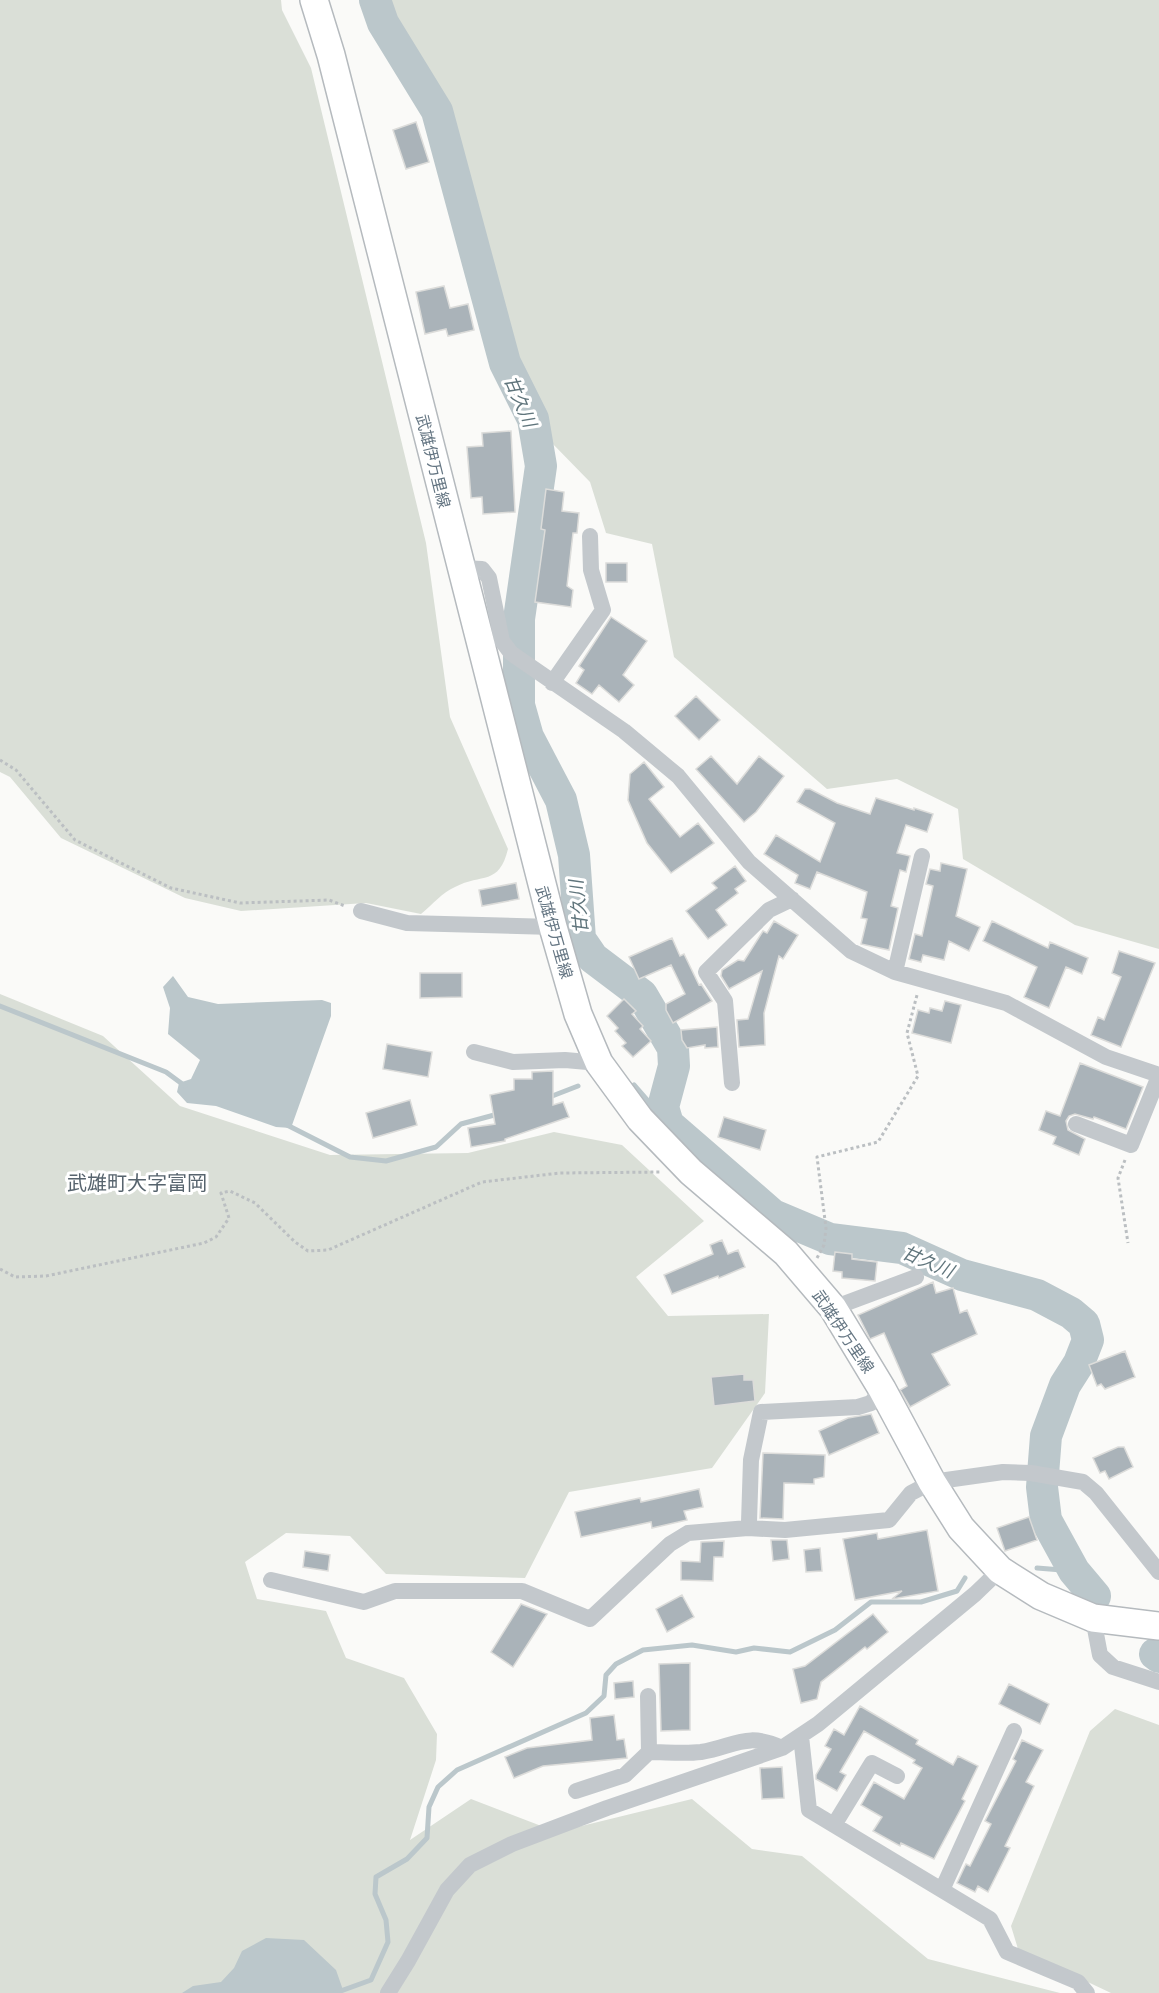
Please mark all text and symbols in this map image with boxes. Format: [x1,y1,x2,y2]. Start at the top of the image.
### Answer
water label: 甘久川 [500,372,542,432]
street label: 武雄伊万里線 [413,412,455,510]
water label: 甘久川 [564,877,592,935]
street label: 武雄伊万里線 [533,883,577,981]
district label: 武雄町大字富岡 [67,1170,207,1194]
water label: 甘久川 [899,1240,959,1282]
street label: 武雄伊万里線 [809,1286,879,1376]

